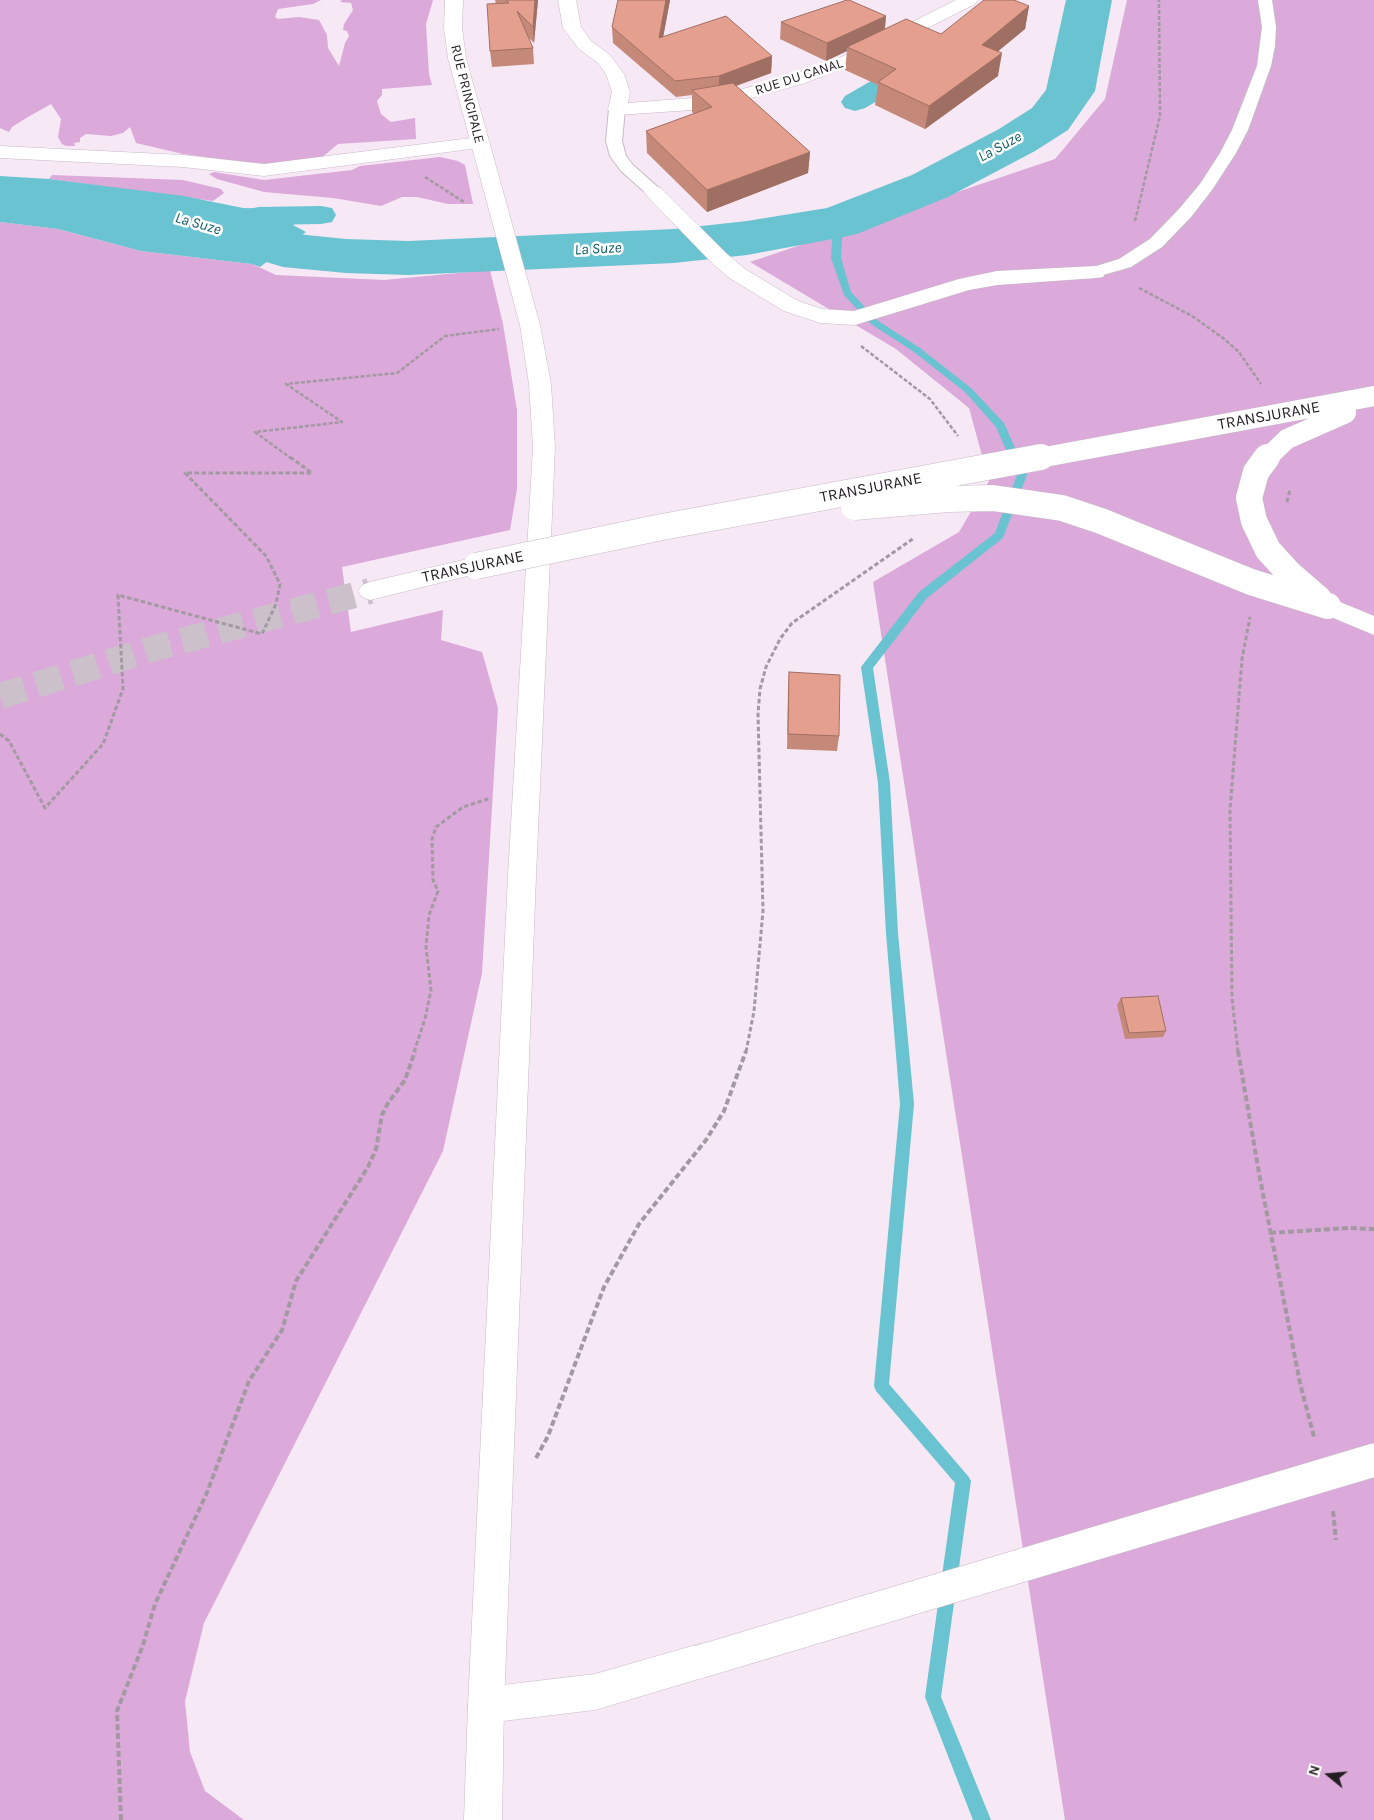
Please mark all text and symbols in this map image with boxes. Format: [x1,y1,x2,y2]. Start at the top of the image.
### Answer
street label: RUE PRINCIPALE [447,43,487,145]
street label: RUE DU CANAL [753,55,845,99]
water label: La Suze [975,128,1025,166]
water label: La Suze [173,209,223,239]
water label: La Suze [574,239,622,259]
street label: TRANSJURANE [1216,398,1322,434]
street label: TRANSJURANE [818,469,924,507]
street label: TRANSJURANE [420,547,526,587]
north arrow [1304,1750,1354,1800]
text: N [1305,1763,1324,1778]

